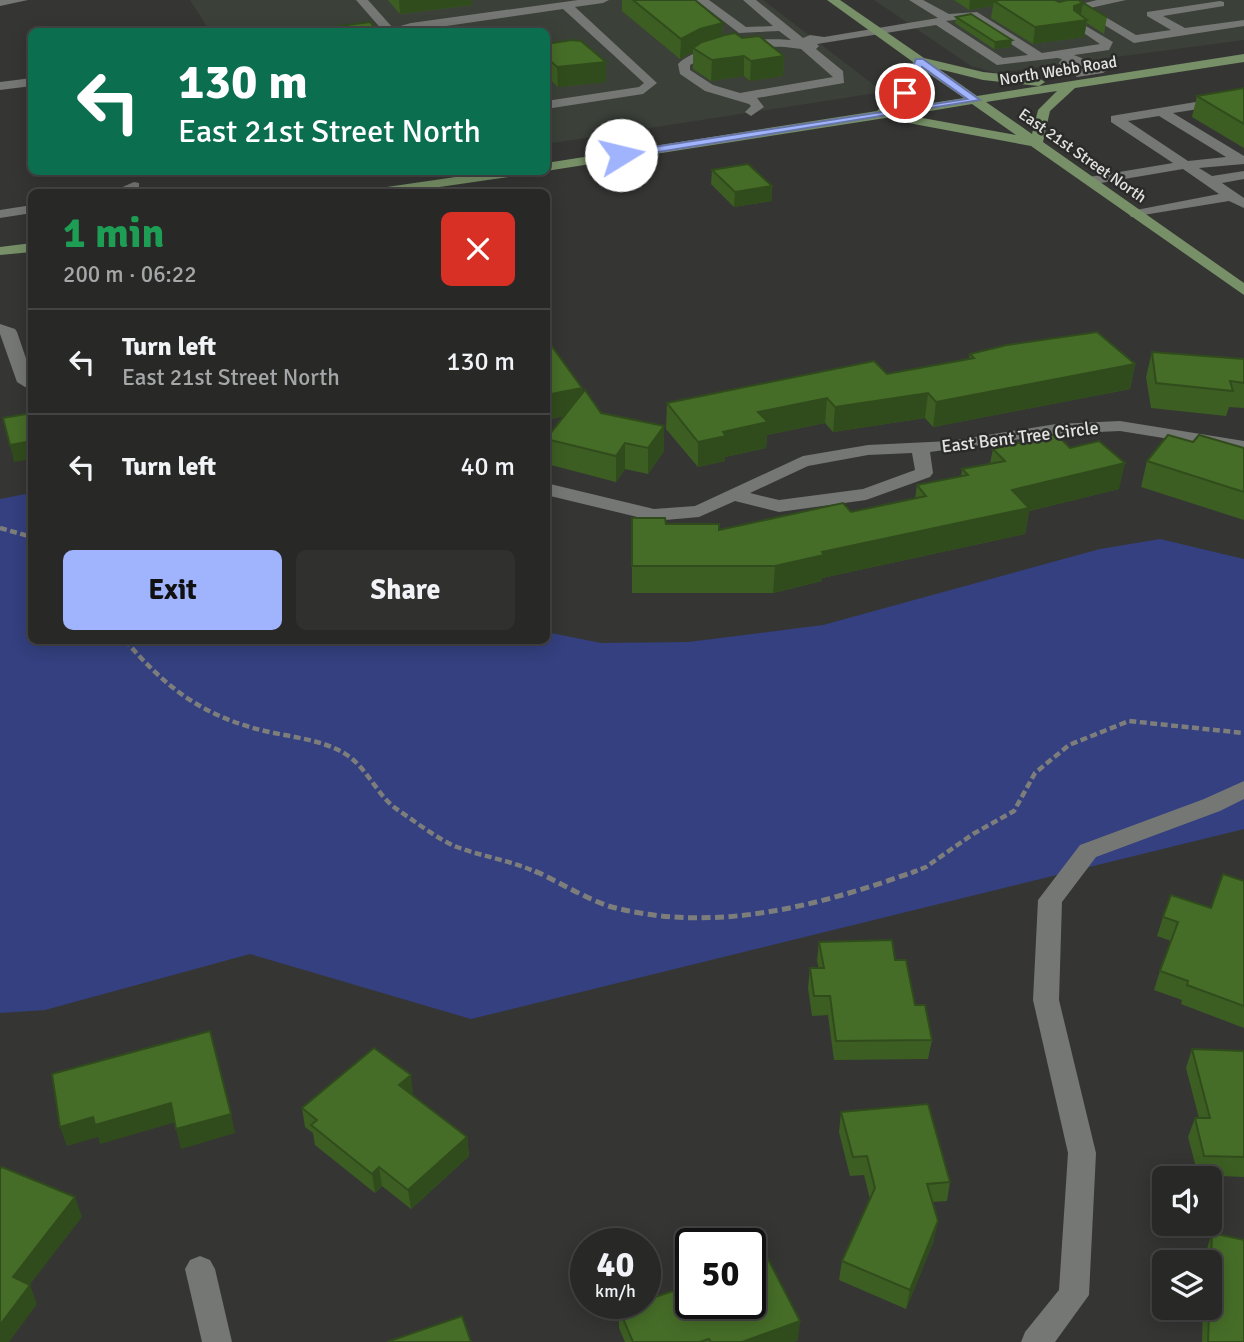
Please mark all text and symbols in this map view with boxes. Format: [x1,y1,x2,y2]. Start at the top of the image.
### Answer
text: 130 m [178,52,308,112]
street label: North Webb Road [998,52,1118,90]
icon: left [63,56,154,147]
pin [875,63,935,123]
icon: arrive [886,74,924,112]
street label: East 21st Street North [1015,104,1150,207]
text: East 21st Street North [178,112,481,151]
position arrow [584,118,658,192]
text: 1 min [63,208,164,259]
button: close [441,212,515,286]
text: 200 m · 06:22 [63,260,197,289]
text: Turn left [122,331,216,363]
icon: left [63,343,101,381]
text: 130 m [446,346,515,378]
text: East 21st Street North [122,363,340,392]
street label: East Bent Tree Circle [940,416,1100,458]
icon: left [63,448,101,486]
text: Turn left [122,451,216,483]
text: 40 m [460,451,515,483]
button: Exit [63,550,282,630]
button: Share [296,550,515,630]
map controls [1152,1166,1222,1320]
button: sound [1152,1166,1222,1236]
speed limit sign: 50 [675,1228,766,1319]
text: 40 [597,1243,634,1286]
button: layers [1152,1250,1222,1320]
text: km/h [595,1280,636,1302]

